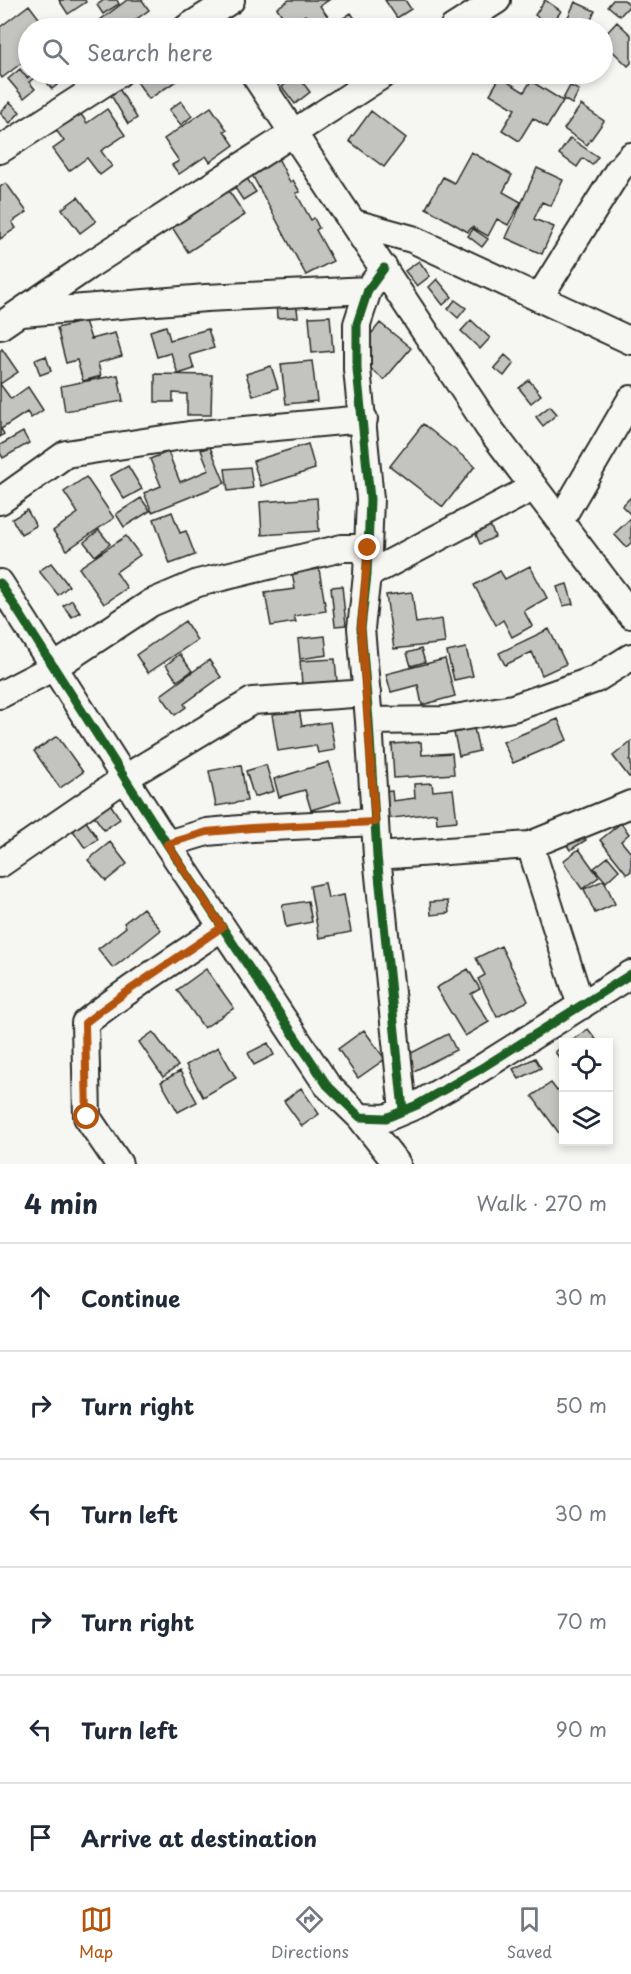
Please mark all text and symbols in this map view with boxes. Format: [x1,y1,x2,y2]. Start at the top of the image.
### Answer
search box [18,18,613,84]
icon: search [39,35,72,68]
text: Search here [87,35,213,68]
route end [354,534,380,560]
map controls [559,1038,613,1146]
button: locate [559,1038,613,1092]
button: layers [559,1092,613,1146]
route start [73,1103,99,1129]
text: 4 min [24,1184,98,1223]
text: Walk · 270 m [476,1188,607,1218]
icon: ahead [24,1281,57,1314]
text: Continue [81,1281,180,1314]
text: 30 m [554,1282,607,1312]
icon: right [24,1389,57,1422]
text: Turn right [81,1389,194,1422]
text: 50 m [555,1390,607,1420]
icon: left [24,1497,57,1530]
text: Turn left [81,1497,178,1530]
text: 30 m [554,1498,607,1528]
icon: right [24,1605,57,1638]
text: Turn right [81,1605,194,1638]
text: 70 m [557,1606,607,1636]
icon: left [24,1713,57,1746]
text: Turn left [81,1713,178,1746]
text: 90 m [556,1714,607,1744]
icon: arrive [24,1821,57,1854]
text: Arrive at destination [81,1821,317,1854]
tab: Map [79,1903,113,1963]
tab: Directions [271,1903,349,1963]
tab: Saved [507,1903,552,1963]

